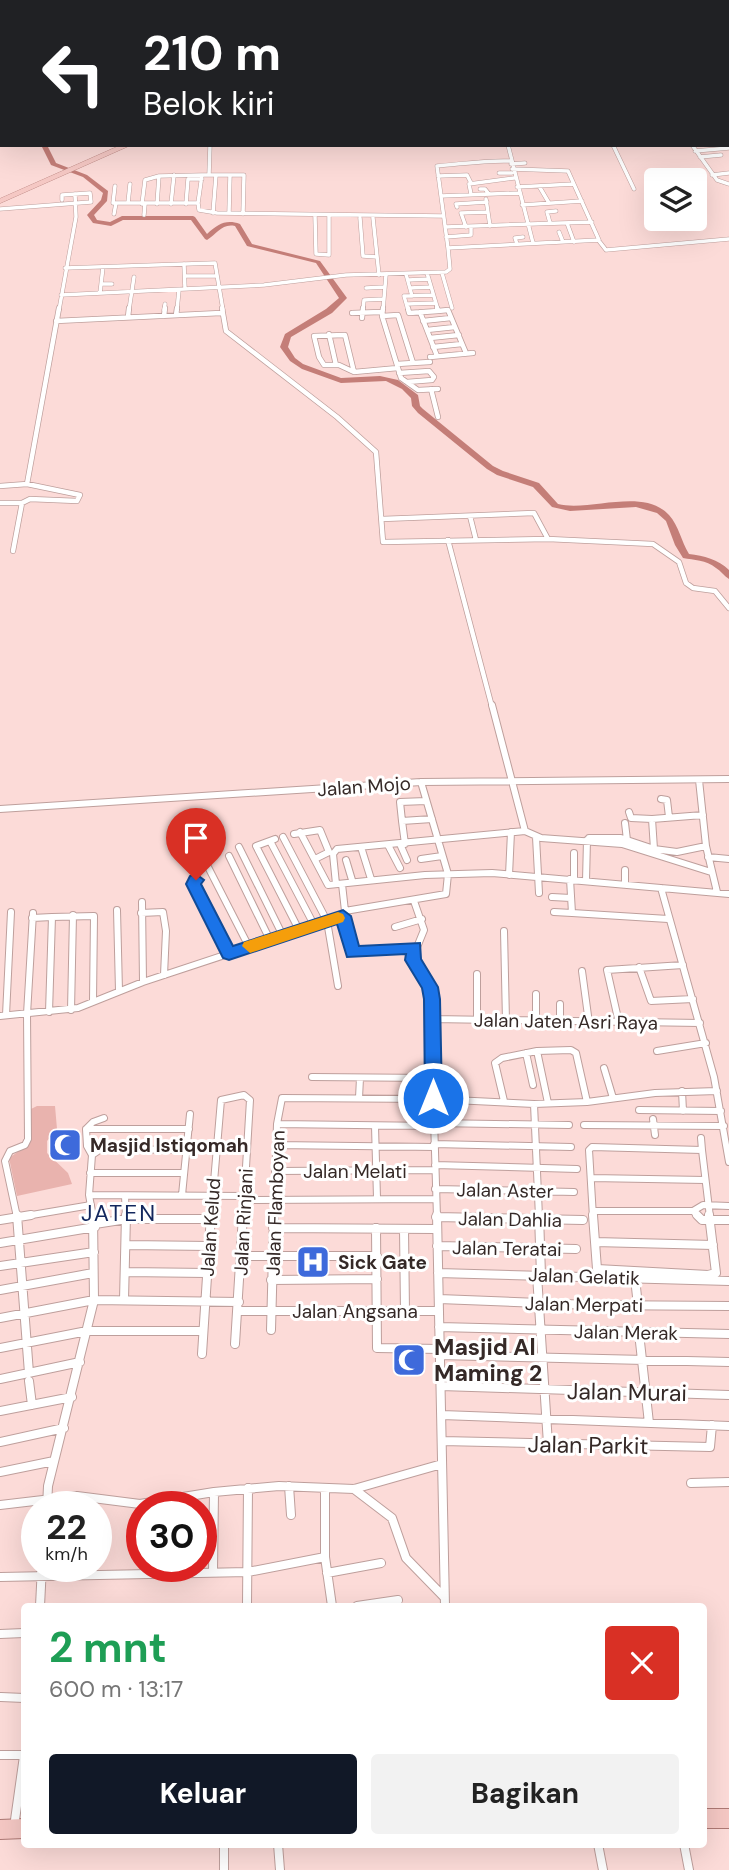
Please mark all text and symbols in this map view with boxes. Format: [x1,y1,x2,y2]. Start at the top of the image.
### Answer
text: 210 m [143,21,281,85]
icon: left [28,28,119,119]
text: Belok kiri [143,83,275,125]
map controls [644,168,707,231]
button: layers [644,168,707,231]
street label: Jalan Mojo [317,771,412,802]
pin [166,808,226,880]
icon: arrive [177,819,215,857]
street label: Jalan Jaten Asri Raya [474,1007,658,1036]
position arrow [396,1061,470,1135]
mosque icon: Masjid Istiqomah [46,1126,84,1164]
street label: Jalan Flamboyan [260,1130,291,1276]
place label: Masjid Istiqomah [90,1133,249,1158]
street label: Jalan Melati [303,1159,407,1184]
street label: Jalan Rinjani [228,1168,259,1276]
street label: Jalan Kelud [195,1177,226,1277]
street label: Jalan Aster [456,1177,554,1204]
district label: JATEN [81,1198,157,1228]
street label: Jalan Dahlia [458,1206,562,1233]
street label: Jalan Teratai [452,1235,562,1262]
hospital icon: Sick Gate [294,1243,332,1281]
place label: Sick Gate [338,1250,427,1275]
street label: Jalan Gelatik [528,1262,641,1291]
street label: Jalan Merpati [525,1291,643,1318]
street label: Jalan Angsana [292,1299,418,1324]
street label: Jalan Merak [574,1319,679,1346]
place label: Masjid Al Maming 2 [434,1332,542,1388]
mosque icon: Masjid Al Maming 2 [390,1341,428,1379]
street label: Jalan Murai [567,1376,687,1408]
street label: Jalan Parkit [527,1429,649,1461]
speed limit sign: 30 [126,1491,217,1582]
text: 22 [46,1504,87,1550]
text: km/h [45,1542,88,1566]
text: 2 mnt [49,1620,167,1675]
button: close [605,1626,679,1700]
text: 600 m · 13:17 [49,1674,183,1704]
button: Keluar [49,1754,357,1834]
button: Bagikan [371,1754,679,1834]

